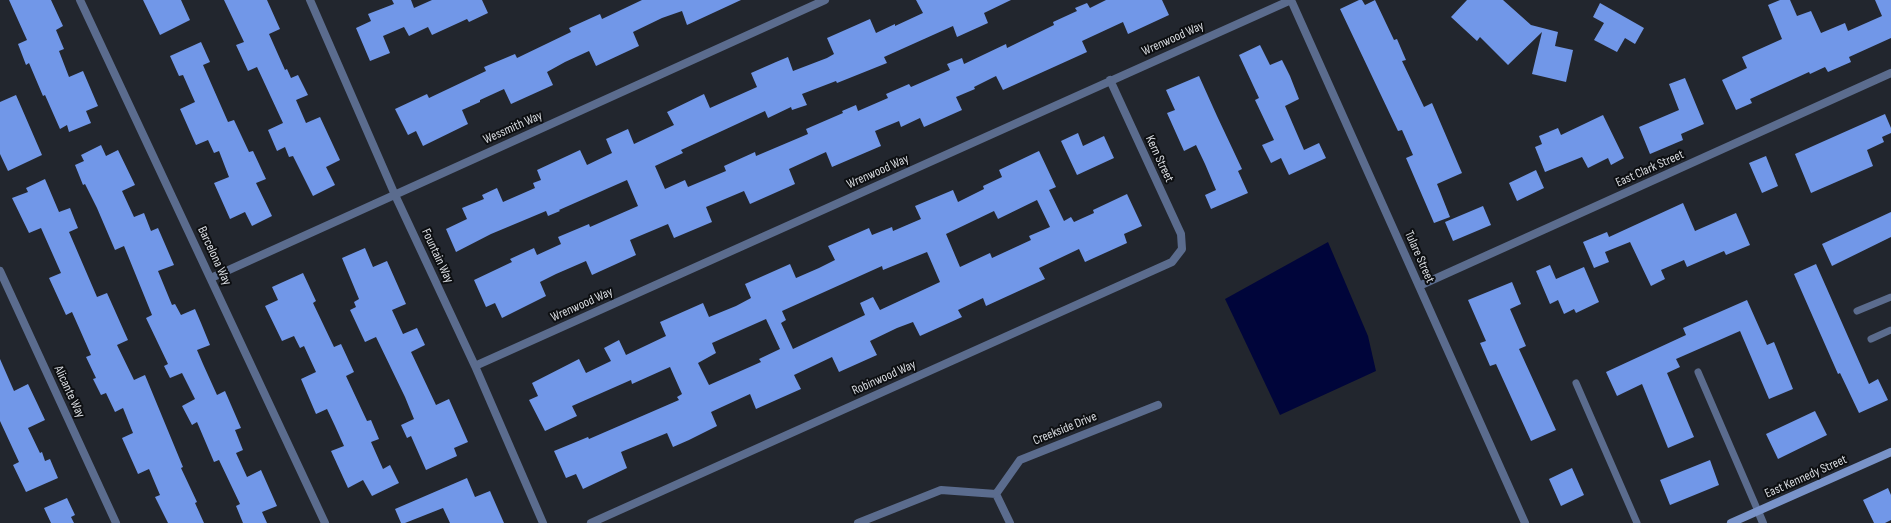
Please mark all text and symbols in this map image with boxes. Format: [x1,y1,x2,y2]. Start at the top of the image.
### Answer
street label: Wrenwood Way [1140,18,1206,60]
street label: Wessmith Way [481,108,545,148]
street label: Kern Street [1141,133,1177,185]
street label: East Clark Street [1614,147,1686,191]
street label: Wrenwood Way [845,151,911,193]
street label: Barcelona Way [194,224,234,288]
street label: Fountain Way [418,226,456,286]
street label: Tulare Street [1401,229,1437,285]
street label: Wrenwood Way [549,284,615,326]
street label: Robinwood Way [850,357,918,399]
street label: Alicante Way [50,363,88,421]
street label: Creekside Drive [1031,409,1099,449]
street label: East Kennedy Street [1763,452,1849,502]

